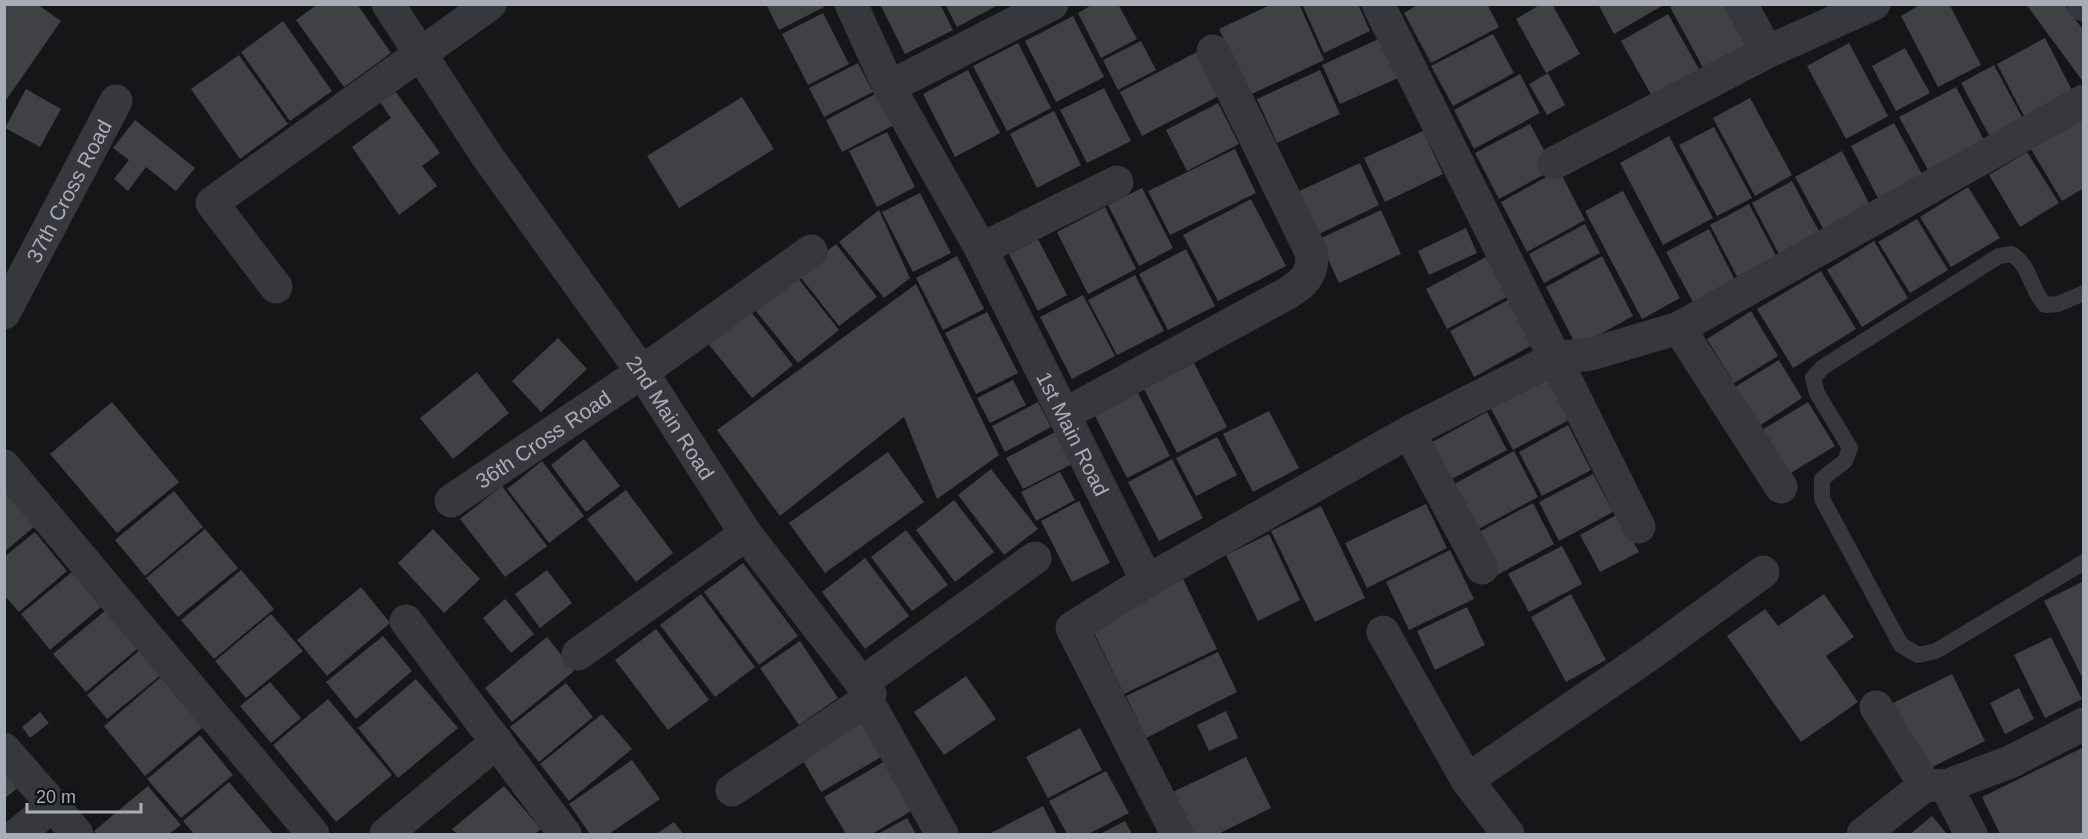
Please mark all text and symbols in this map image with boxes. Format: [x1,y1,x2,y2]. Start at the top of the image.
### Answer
street label: 37th Cross Road [21,116,115,266]
street label: 2nd Main Road [622,351,719,483]
street label: 1st Main Road [1033,368,1114,499]
street label: 36th Cross Road [471,385,615,493]
scale bar [27,776,141,814]
text: 20 m [36,787,76,807]

